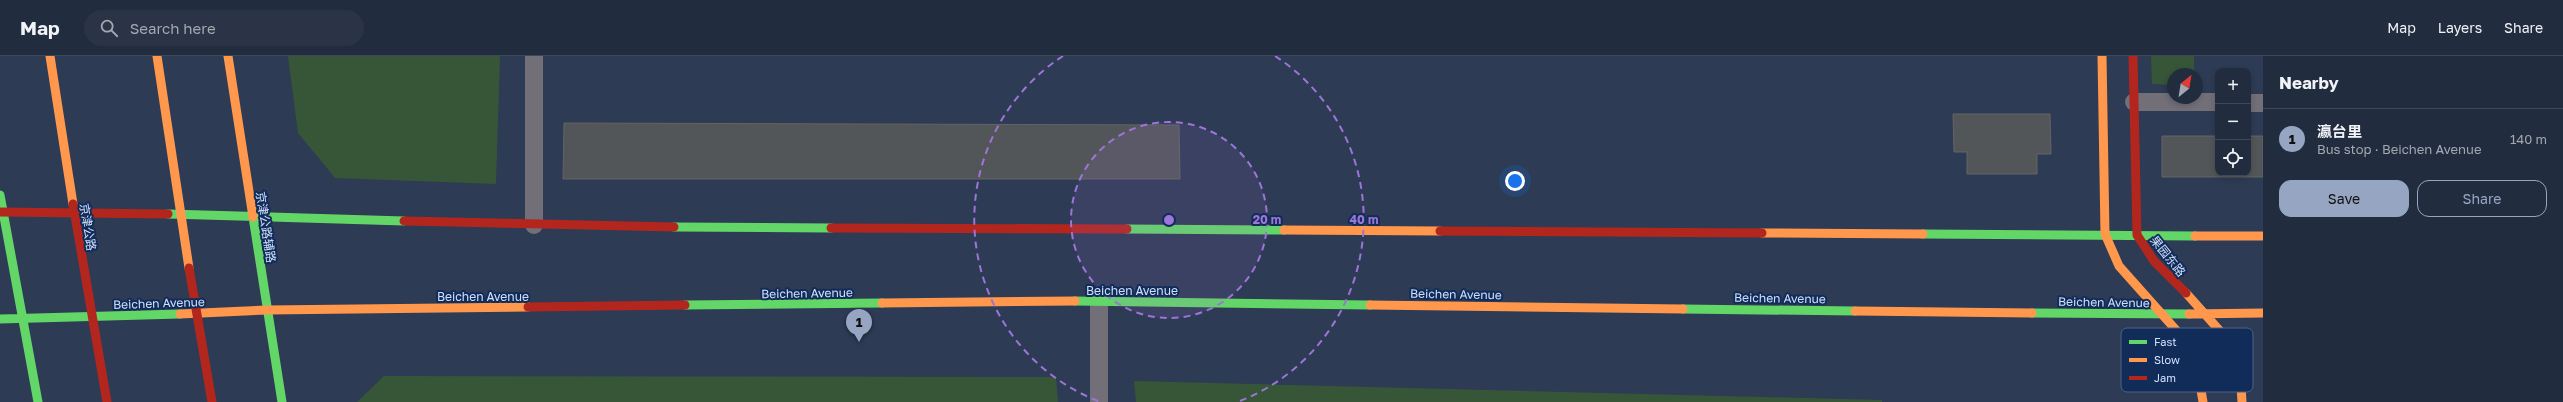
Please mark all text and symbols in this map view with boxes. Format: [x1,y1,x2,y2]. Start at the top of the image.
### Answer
search box [84,10,364,46]
text: Map [20,16,60,39]
icon: search [98,17,120,39]
text: Search here [130,19,216,37]
text: Map [2387,19,2416,36]
text: Layers [2438,19,2482,36]
text: Share [2504,19,2543,36]
north arrow [2167,68,2203,104]
map controls [2215,68,2251,176]
button: + [2215,68,2251,104]
text: Nearby [2279,72,2339,93]
button: − [2215,104,2251,140]
text: 瀛台里 [2317,122,2362,140]
text: 1 [2289,131,2295,147]
text: 140 m [2510,131,2547,147]
button: locate [2215,140,2251,176]
text: Bus stop · Beichen Avenue [2317,141,2482,157]
your location [1505,171,1525,191]
button: Save [2279,180,2409,217]
button: Share [2417,180,2547,217]
street label: 京津公路辅路 [253,190,279,264]
street label: 京津公路 [77,202,99,252]
text: 20 m [1253,212,1281,227]
text: 40 m [1350,212,1378,227]
centre of rings [1162,213,1176,227]
street label: 果园东路 [2147,233,2189,279]
street label: Beichen Avenue [1086,283,1178,298]
street label: Beichen Avenue [761,285,853,301]
street label: Beichen Avenue [1410,286,1502,302]
street label: Beichen Avenue [437,289,529,304]
street label: Beichen Avenue [1734,290,1826,306]
street label: Beichen Avenue [113,294,205,312]
street label: Beichen Avenue [2058,294,2150,310]
pin: 1 [846,309,872,342]
legend [2121,328,2253,392]
text: Fast [2154,335,2177,348]
text: Slow [2154,353,2180,366]
text: Jam [2154,371,2176,384]

